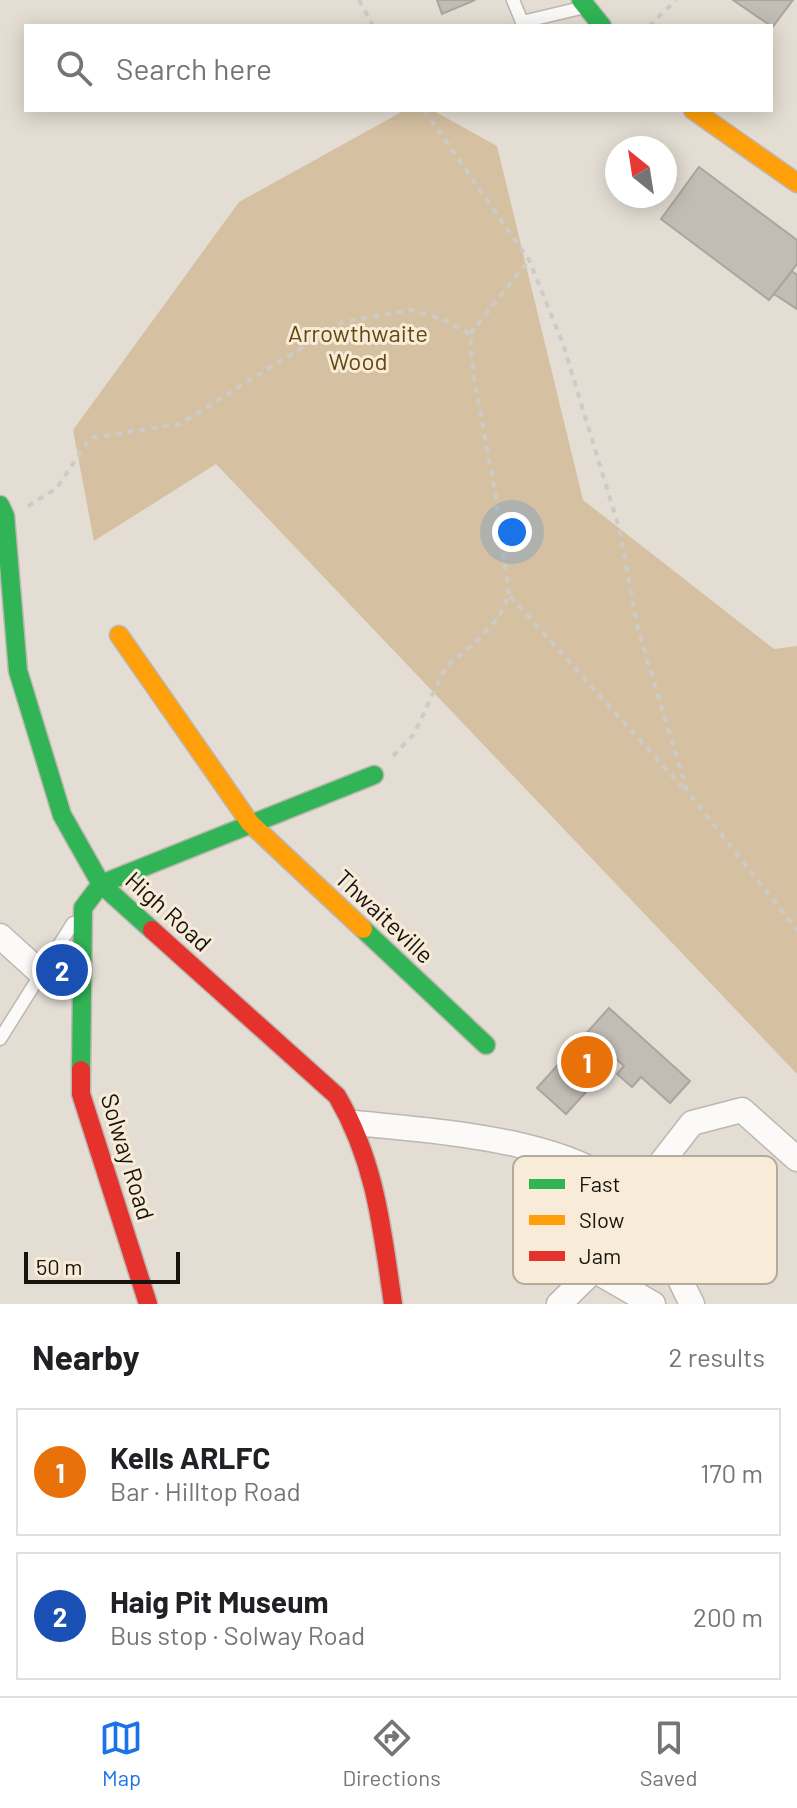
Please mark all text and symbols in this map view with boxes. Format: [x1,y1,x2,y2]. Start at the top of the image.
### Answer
search box [24,24,773,112]
icon: search [52,46,96,90]
text: Search here [116,50,272,86]
north arrow [605,136,677,208]
park label: Arrowthwaite Wood [288,318,428,375]
your location [492,512,532,552]
street label: Thwaiteville [330,863,440,969]
street label: High Road [120,865,218,957]
pin: 2 [36,940,88,1000]
pin: 1 [561,1032,613,1092]
street label: Solway Road [95,1090,161,1223]
legend [513,1156,777,1284]
text: Fast [579,1170,621,1196]
text: Slow [579,1206,624,1232]
text: Jam [579,1242,621,1268]
scale bar [24,1248,180,1284]
text: 50 m [36,1253,82,1279]
text: Nearby [32,1336,140,1377]
text: 2 results [669,1341,765,1372]
text: Kells ARLFC [110,1439,271,1475]
text: 1 [55,1457,65,1488]
text: 170 m [700,1457,763,1488]
text: Bar · Hilltop Road [110,1475,301,1506]
text: Haig Pit Museum [110,1583,329,1619]
text: 2 [53,1601,67,1632]
text: 200 m [693,1601,763,1632]
text: Bus stop · Solway Road [110,1619,365,1650]
tab: Map [99,1716,143,1790]
tab: Directions [342,1716,441,1790]
tab: Saved [640,1716,697,1790]

